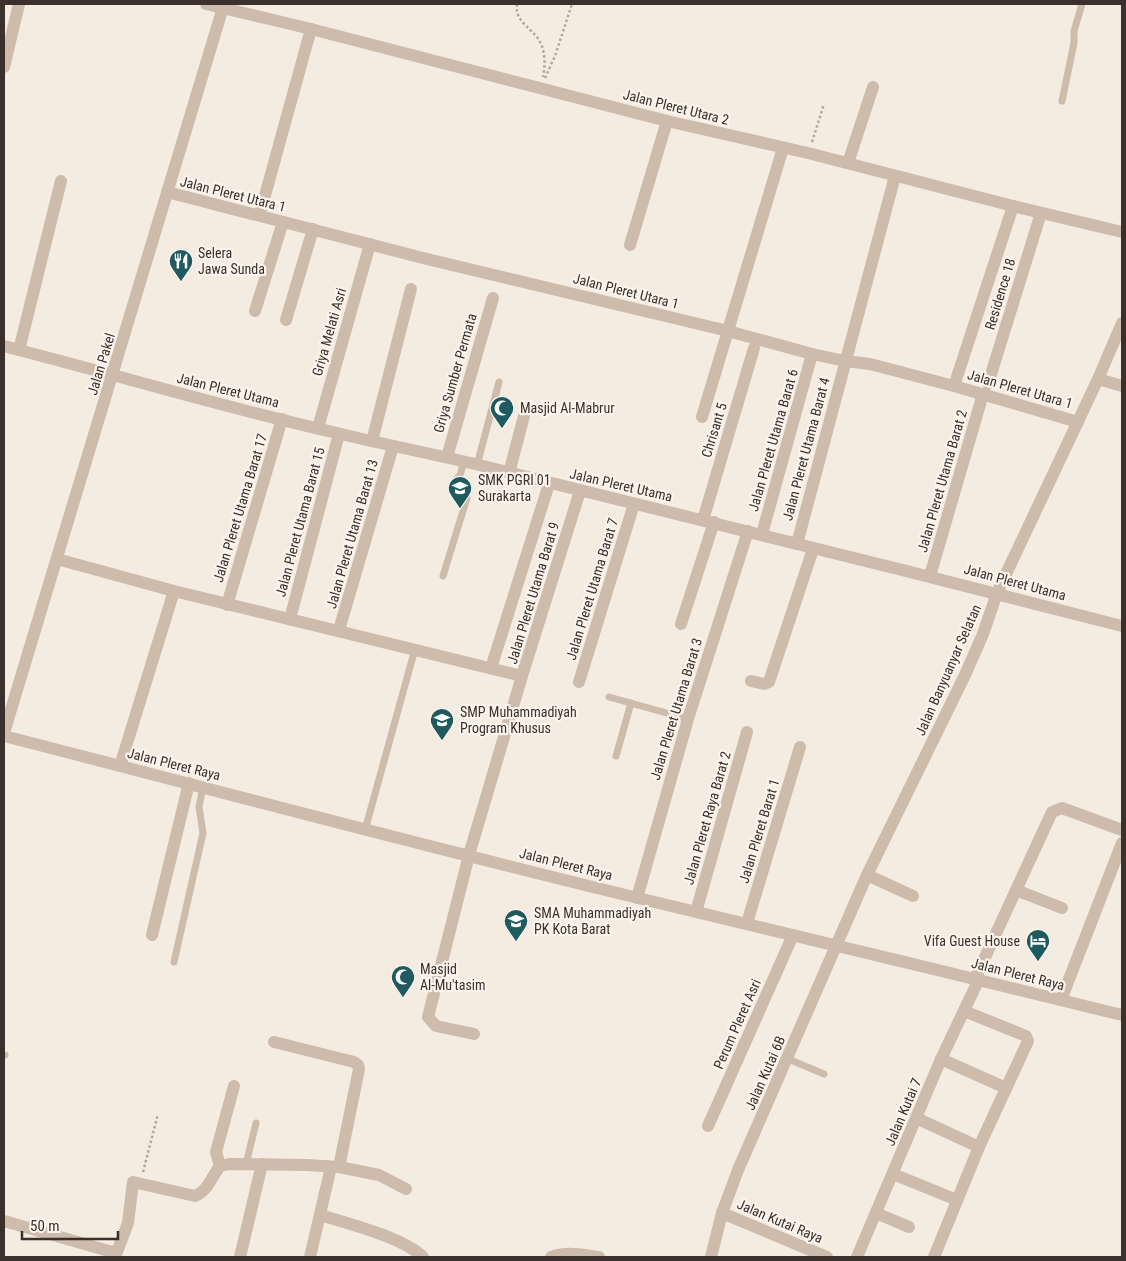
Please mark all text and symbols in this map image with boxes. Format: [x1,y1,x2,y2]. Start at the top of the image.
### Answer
street label: Jalan Pleret Utara 2 [621,86,731,128]
street label: Jalan Pleret Utara 1 [178,173,288,215]
place label: Selera Jawa Sunda [198,245,265,277]
restaurant icon: Selera Jawa Sunda [168,248,194,282]
street label: Residence 18 [982,256,1018,332]
street label: Jalan Pleret Utara 1 [571,270,681,312]
street label: Griya Melati Asri [309,286,349,378]
street label: Griya Sumber Permata [430,311,480,435]
street label: Jalan Pakel [84,331,118,397]
street label: Jalan Pleret Utara 1 [966,366,1074,412]
street label: Jalan Pleret Utama Barat 6 [745,367,801,513]
street label: Jalan Pleret Utama [175,370,281,410]
street label: Jalan Pleret Utama Barat 4 [779,376,833,522]
mosque icon: Masjid Al-Mabrur [489,395,515,429]
place label: Masjid Al-Mabrur [520,400,614,416]
street label: Chrisant 5 [698,401,730,459]
street label: Jalan Pleret Utama Barat 2 [914,408,970,554]
street label: Jalan Pleret Utama Barat 17 [210,432,270,584]
street label: Jalan Pleret Utama Barat 15 [272,445,328,599]
street label: Jalan Pleret Utama Barat 13 [323,458,381,610]
street label: Jalan Pleret Utama [568,465,674,505]
place label: SMK PGRI 01 Surakarta [478,472,551,504]
school or university icon: SMK PGRI 01 Surakarta [447,475,473,509]
street label: Jalan Pleret Utama Barat 7 [563,516,621,662]
street label: Jalan Pleret Utama Barat 9 [504,520,562,666]
street label: Jalan Pleret Utama [962,561,1068,603]
street label: Jalan Banyuanyar Selatan [912,602,984,738]
street label: Jalan Pleret Utama Barat 3 [647,636,705,782]
place label: SMP Muhammadiyah Program Khusus [460,704,577,736]
school or university icon: SMP Muhammadiyah Program Khusus [429,707,455,741]
street label: Jalan Pleret Raya [126,745,222,783]
street label: Jalan Pleret Raya Barat 2 [680,749,734,887]
street label: Jalan Pleret Barat 1 [736,777,782,885]
street label: Jalan Pleret Raya [518,845,614,883]
place label: SMA Muhammadiyah PK Kota Barat [534,905,651,937]
school or university icon: SMA Muhammadiyah PK Kota Barat [503,908,529,942]
hotel icon: Vifa Guest House [1025,928,1051,962]
place label: Vifa Guest House [924,933,1020,949]
street label: Jalan Pleret Raya [970,955,1066,993]
place label: Masjid Al-Mu'tasim [420,961,486,993]
mosque icon: Masjid Al-Mu'tasim [390,964,416,998]
street label: Perum Pleret Asri [710,977,764,1071]
street label: Jalan Kutai 6B [742,1033,788,1113]
street label: Jalan Kutai 7 [882,1076,924,1148]
street label: Jalan Kutai Raya [735,1196,825,1246]
scale bar [22,1208,119,1240]
text: 50 m [30,1217,60,1235]

